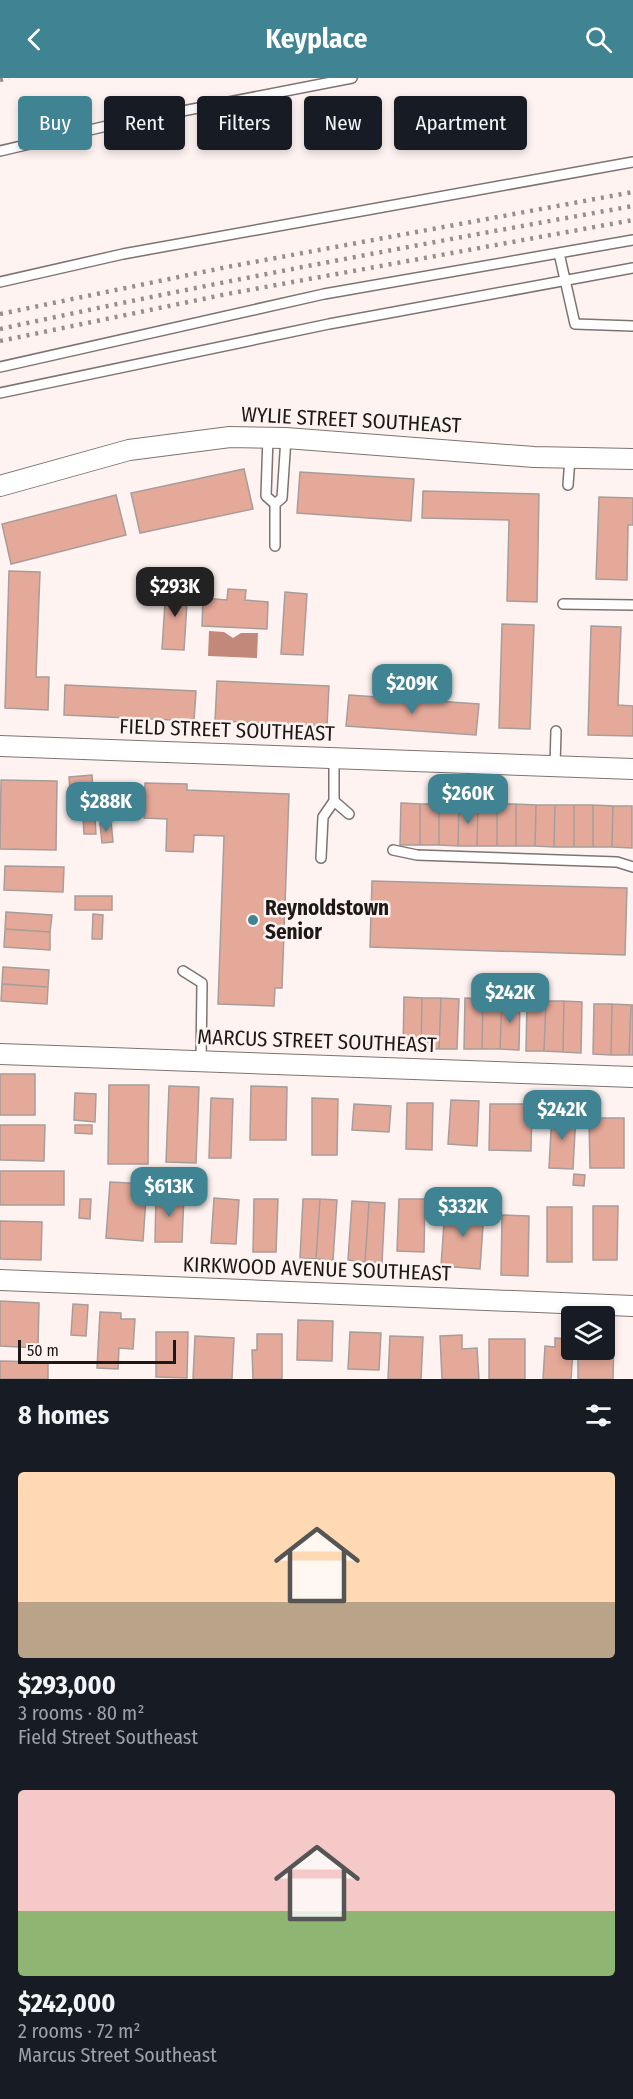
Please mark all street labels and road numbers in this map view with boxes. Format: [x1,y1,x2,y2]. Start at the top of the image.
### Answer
street label: WYLIE STREET SOUTHEAST [240,401,462,439]
street label: FIELD STREET SOUTHEAST [119,713,335,747]
street label: MARCUS STREET SOUTHEAST [197,1024,437,1058]
street label: KIRKWOOD AVENUE SOUTHEAST [182,1251,452,1287]

